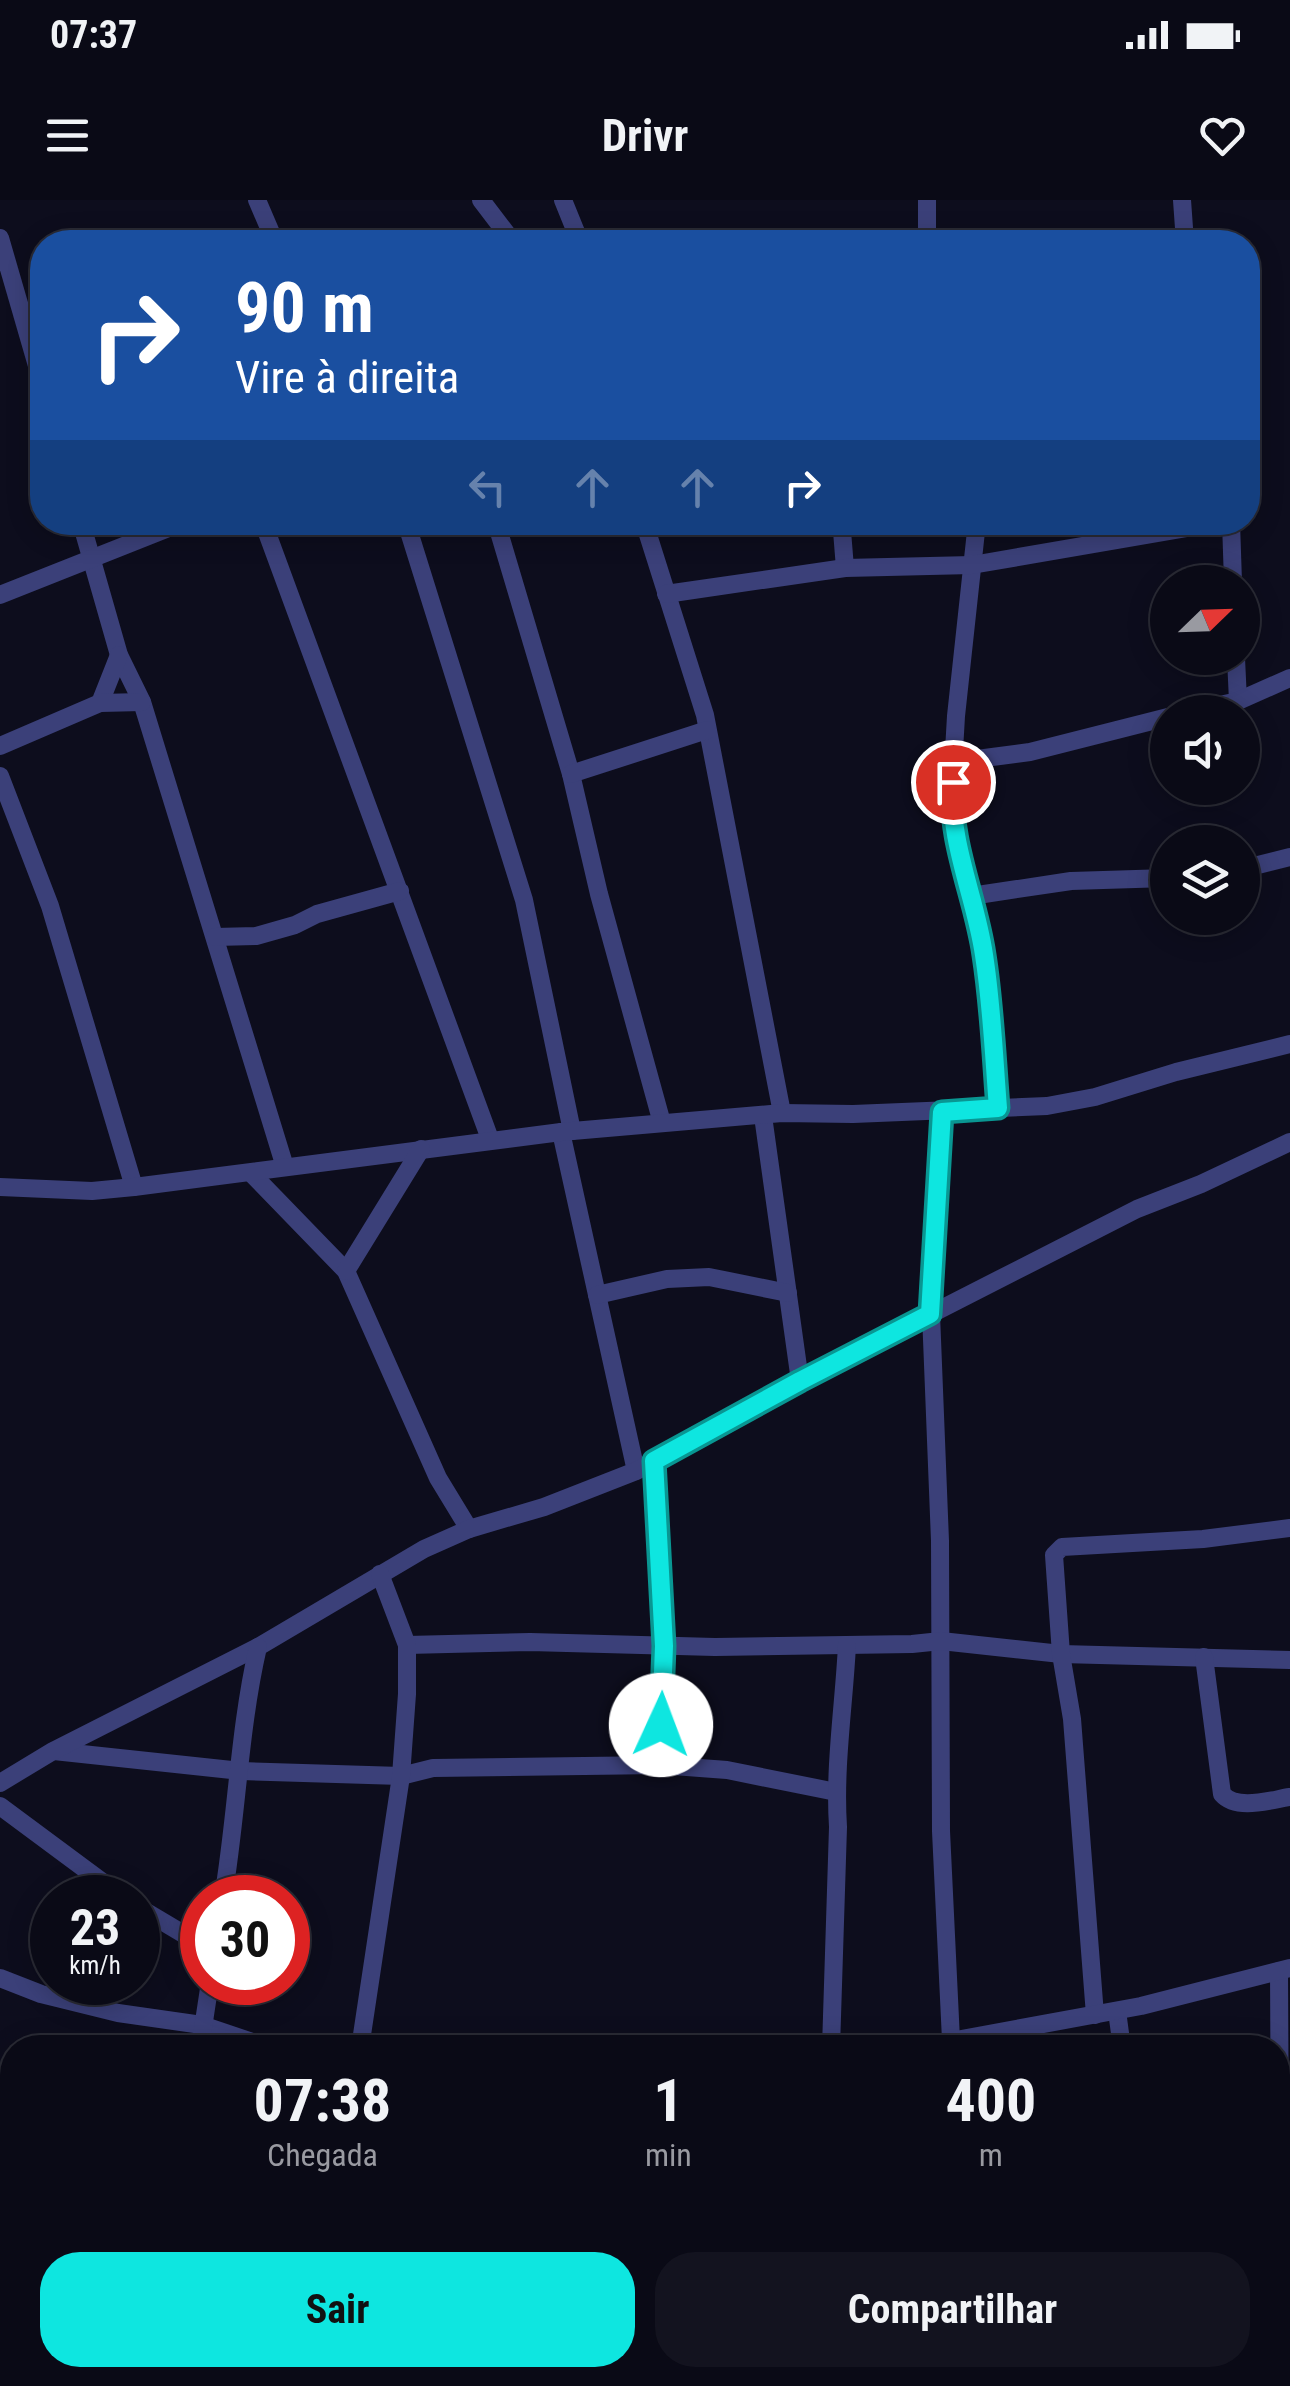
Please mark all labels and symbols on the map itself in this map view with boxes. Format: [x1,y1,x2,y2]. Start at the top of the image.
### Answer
north arrow [1150,565,1260,675]
pin [911,740,996,825]
position arrow [609,1673,713,1777]
speed limit sign: 30 [180,1875,310,2005]

